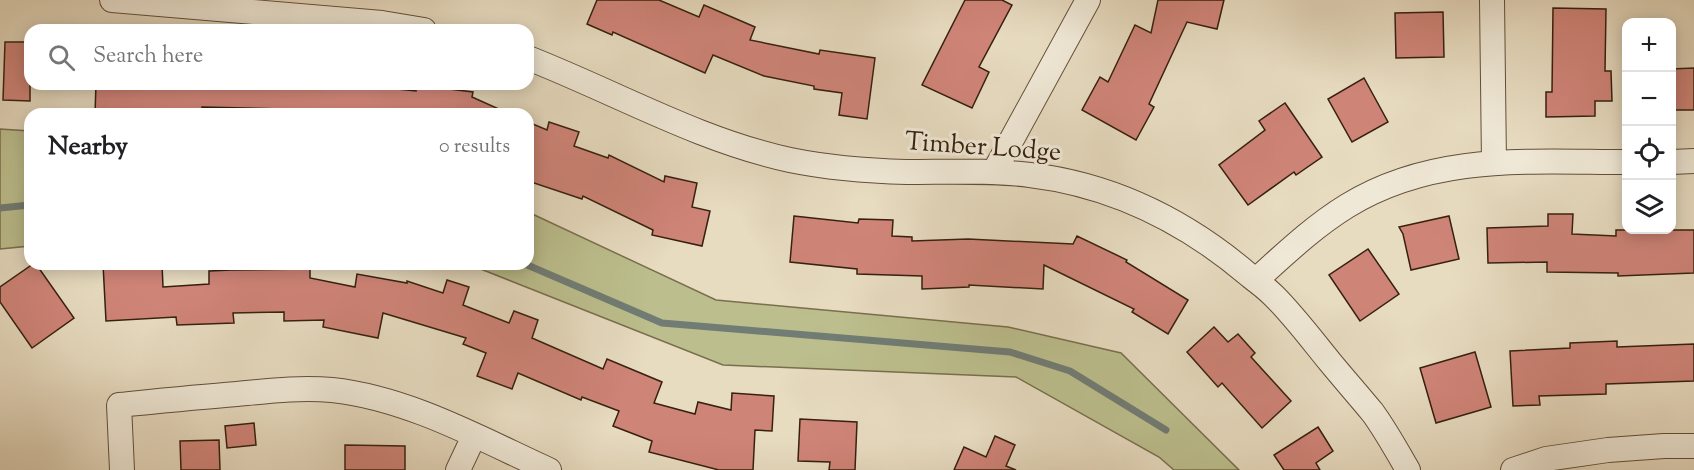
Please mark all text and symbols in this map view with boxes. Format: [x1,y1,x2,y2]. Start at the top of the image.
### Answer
map controls [1622,18,1676,234]
button: + [1622,18,1676,72]
search box [24,24,534,90]
icon: search [45,41,78,74]
text: Search here [93,41,203,73]
button: − [1622,72,1676,126]
street label: Timber Lodge [904,124,1062,172]
button: locate [1622,126,1676,180]
text: Nearby [48,129,128,166]
text: 0 results [439,133,510,162]
button: layers [1622,180,1676,234]

